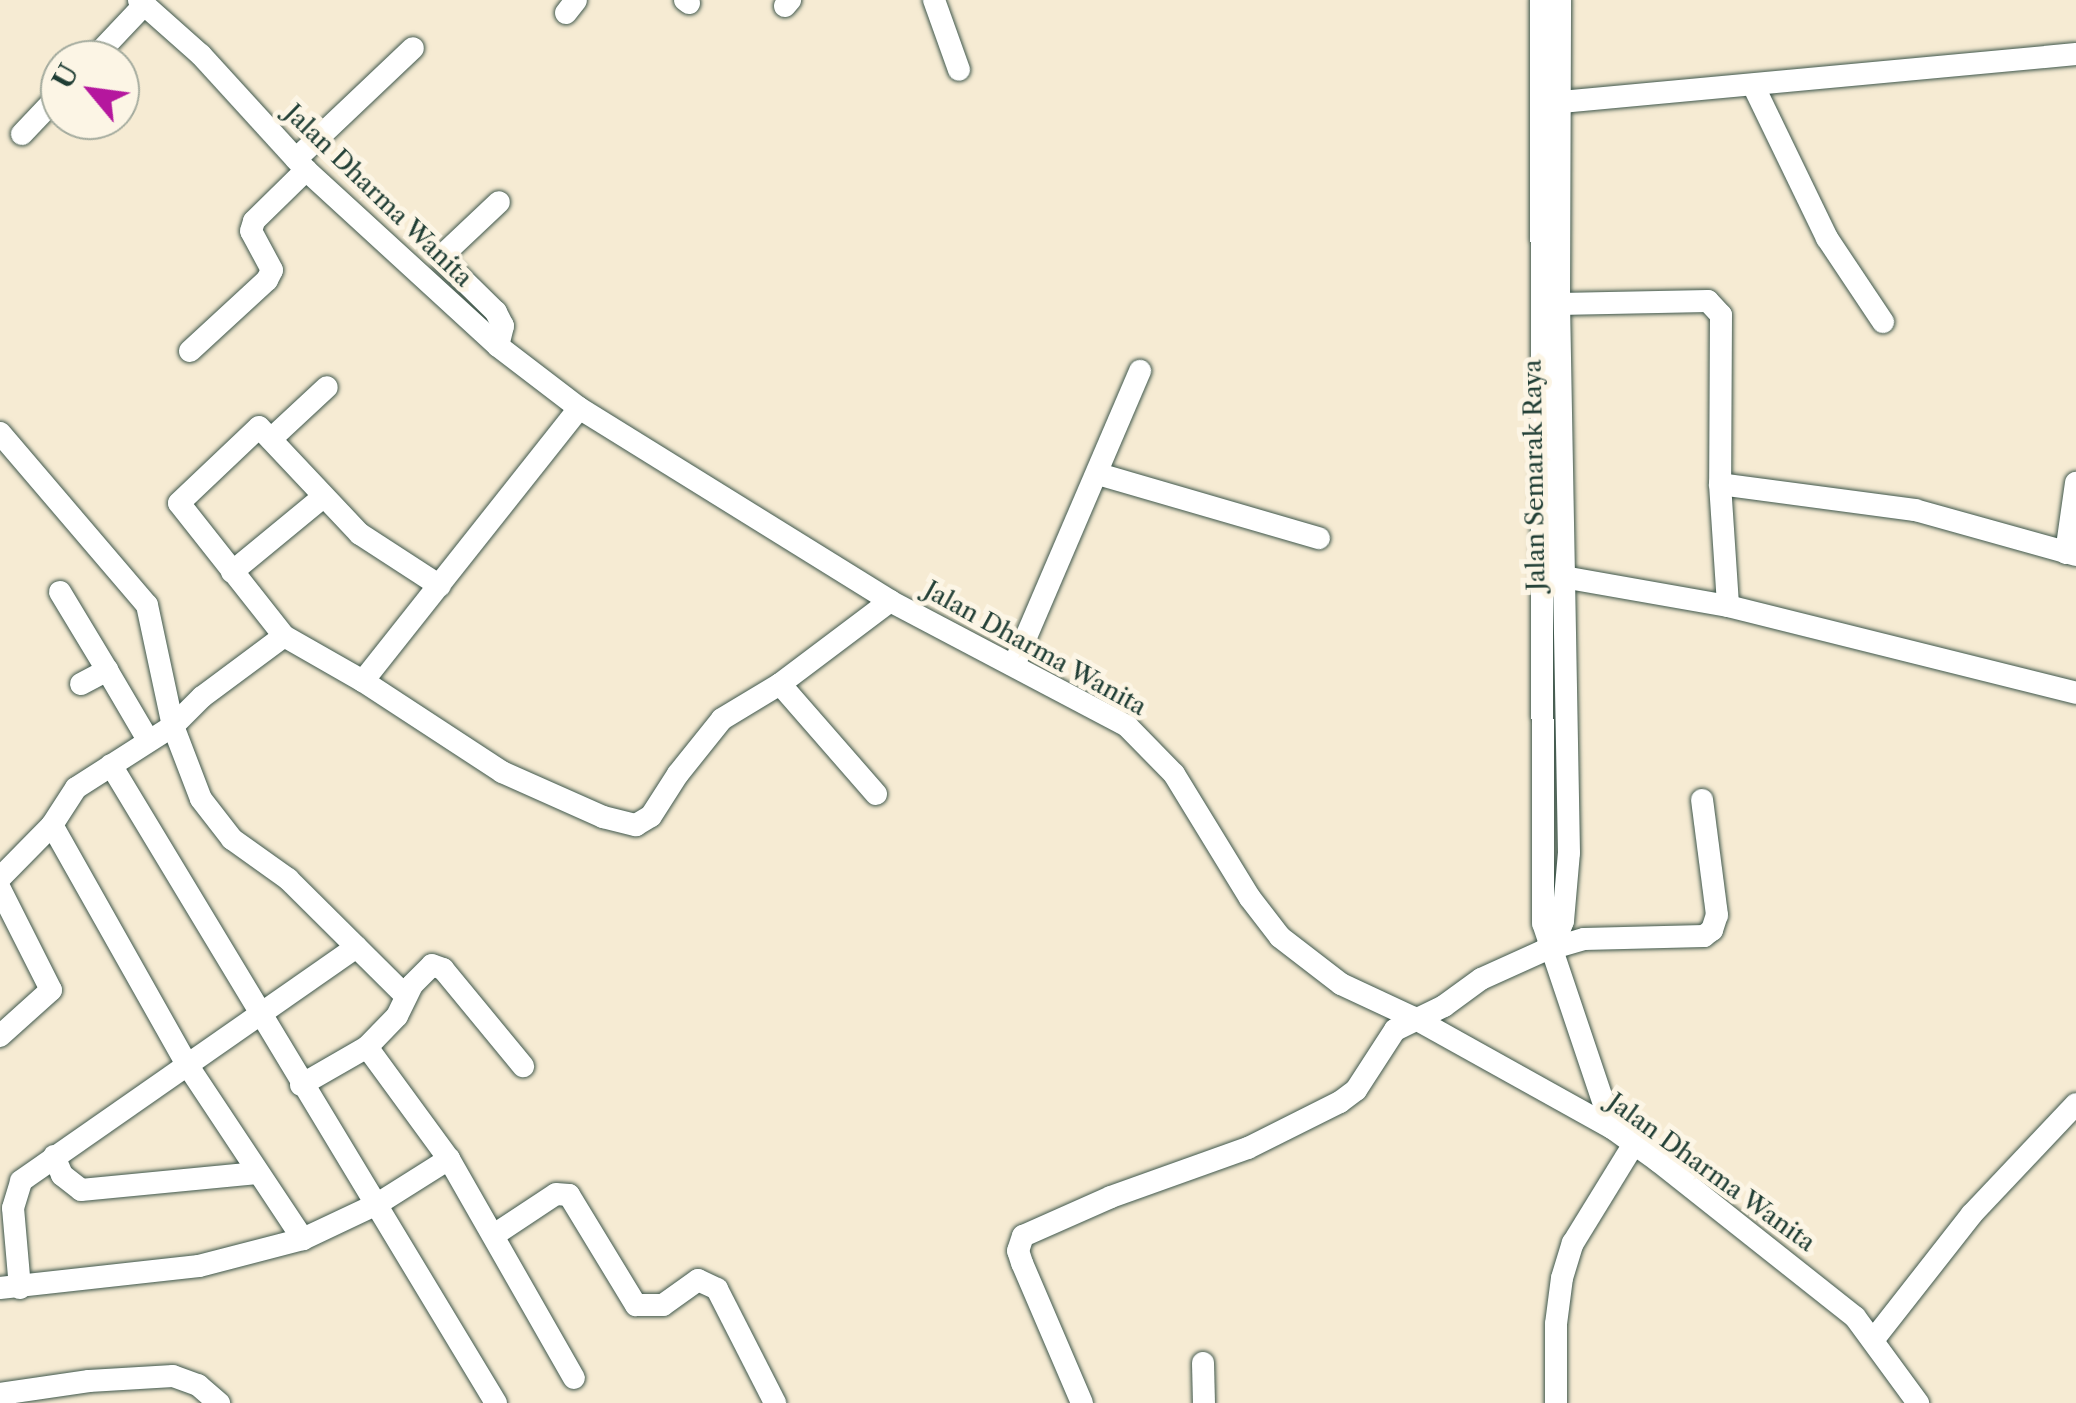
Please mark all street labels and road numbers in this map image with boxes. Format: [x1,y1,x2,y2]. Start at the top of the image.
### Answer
street label: Jalan Dharma Wanita [277,98,479,294]
street label: Jalan Semarak Raya [1518,359,1552,591]
street label: Jalan Dharma Wanita [918,575,1152,723]
street label: Jalan Dharma Wanita [1601,1087,1821,1259]

